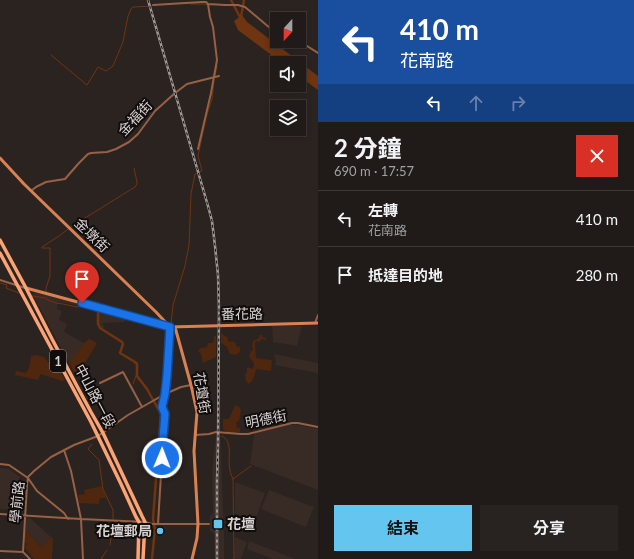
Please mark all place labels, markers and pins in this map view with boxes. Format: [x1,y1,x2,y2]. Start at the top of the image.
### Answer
pin [65,262,99,303]
place label: 花壇 [227,515,255,532]
marker: 花壇 [212,518,224,530]
place label: 花壇郵局 [96,522,152,539]
marker: 花壇郵局 [155,526,165,536]

